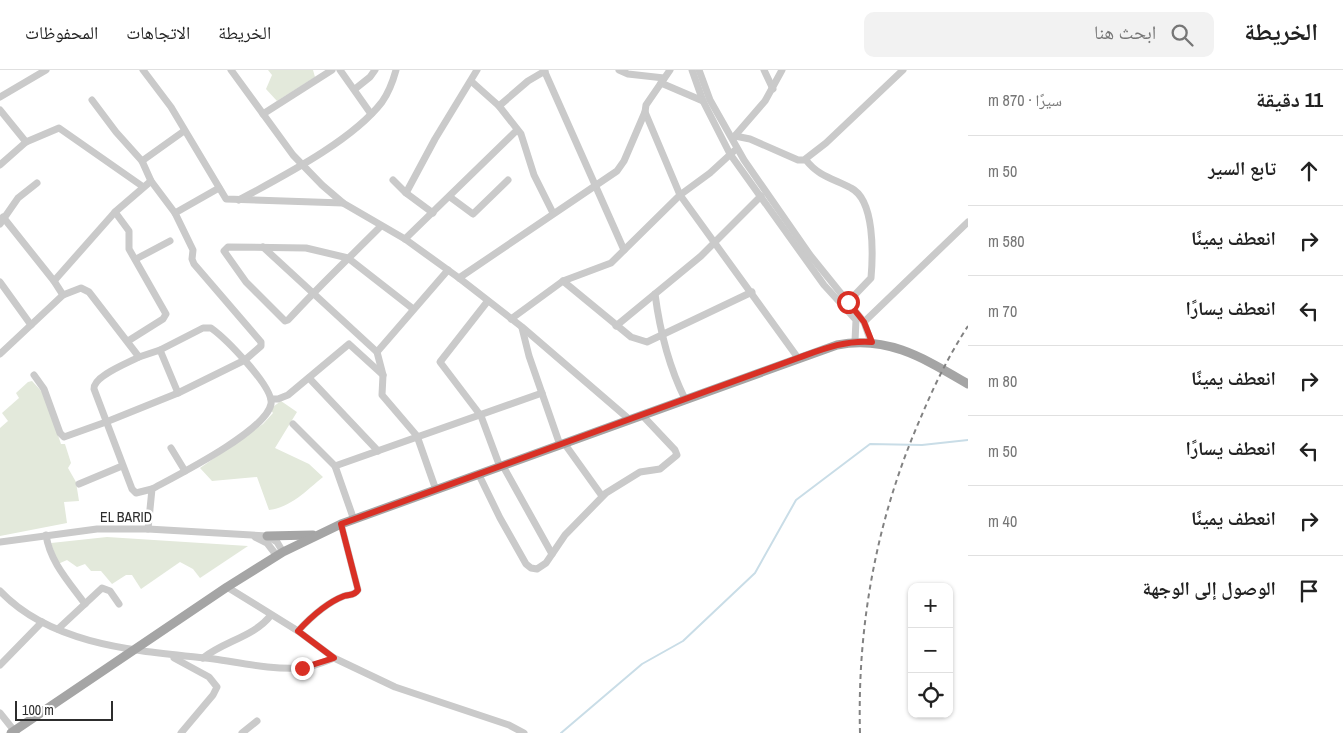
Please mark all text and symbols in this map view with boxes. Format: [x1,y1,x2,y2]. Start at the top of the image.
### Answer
search box [864,12,1214,57]
text: الخريطة [1244,15,1318,47]
text: ابحث هنا [1094,19,1156,45]
text: المحفوظات [25,20,98,45]
text: الاتجاهات [126,20,190,45]
text: الخريطة [218,20,271,45]
icon: search [1168,21,1196,49]
text: 11 دقيقة [1256,85,1323,114]
text: سيرًا · 870 m [988,89,1062,111]
text: تابع السير [1208,155,1276,181]
icon: ahead [1295,157,1323,185]
text: 50 m [988,160,1017,182]
text: انعطف يمينًا [1191,225,1276,251]
icon: right [1295,227,1323,255]
text: 580 m [988,230,1024,252]
route start [837,291,860,314]
text: انعطف يسارًا [1186,295,1276,321]
icon: left [1295,297,1323,325]
text: 70 m [988,300,1017,322]
text: انعطف يمينًا [1191,365,1276,391]
icon: right [1295,367,1323,395]
text: 80 m [988,370,1017,392]
text: انعطف يسارًا [1186,435,1276,461]
icon: left [1295,437,1323,465]
text: 50 m [988,440,1017,462]
text: انعطف يمينًا [1191,505,1276,531]
icon: right [1295,507,1323,535]
street label: EL BARID [100,508,152,526]
text: 40 m [988,510,1017,532]
text: الوصول إلى الوجهة [1142,575,1276,601]
icon: arrive [1295,577,1323,605]
map controls [908,583,953,718]
button: + [908,583,953,628]
button: − [908,628,953,673]
route end [291,657,314,680]
button: locate [908,673,953,718]
scale bar [15,698,112,721]
text: 100 m [22,701,54,719]

